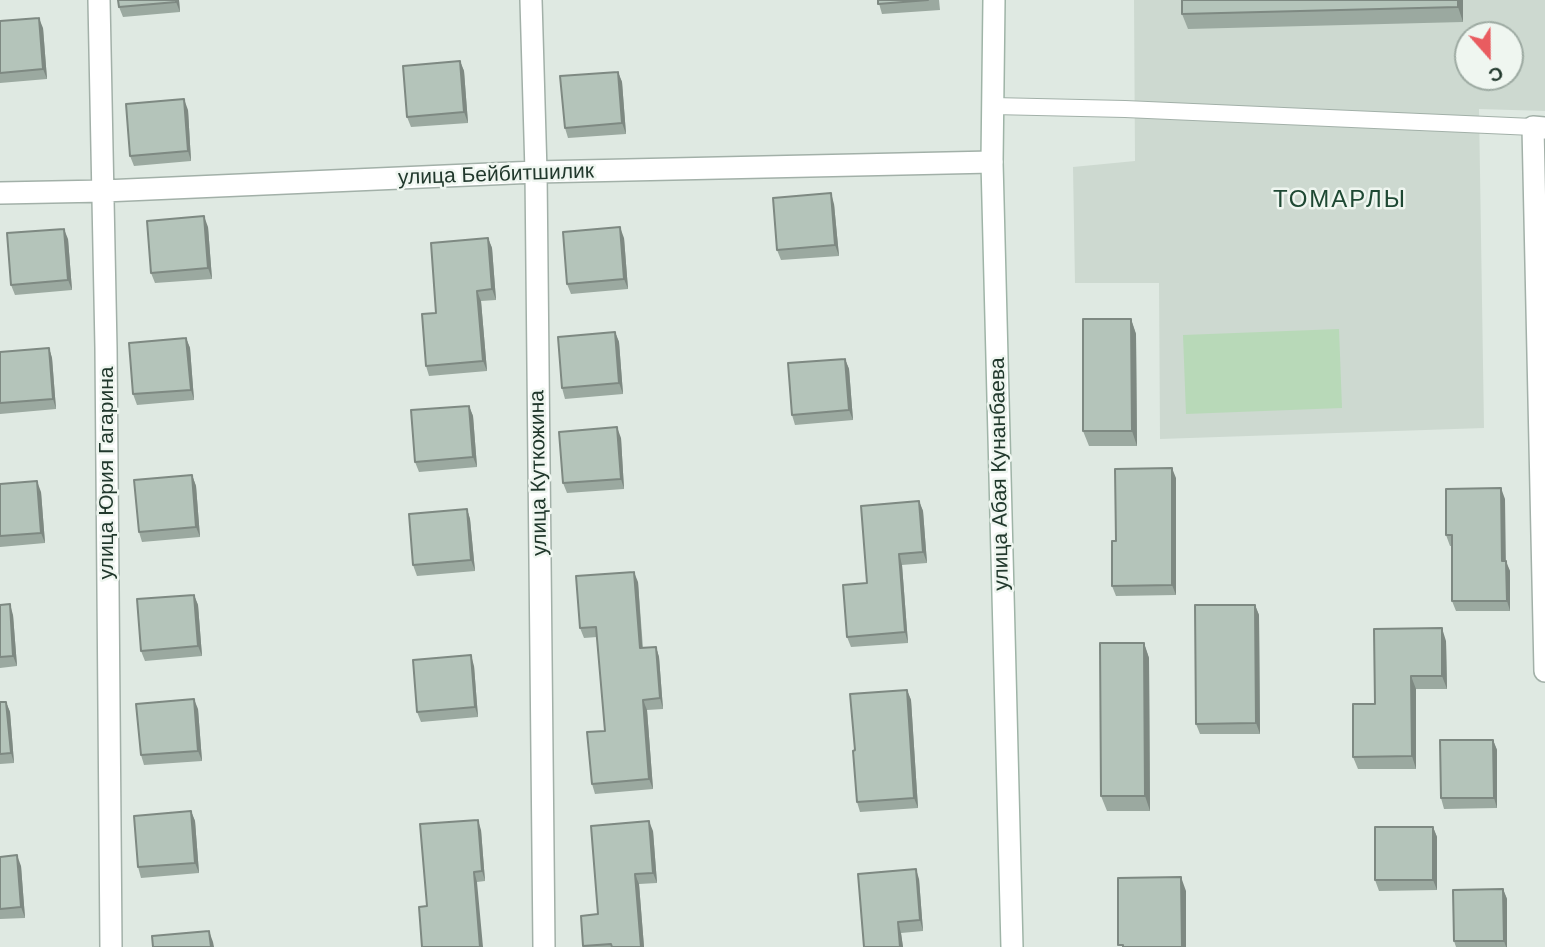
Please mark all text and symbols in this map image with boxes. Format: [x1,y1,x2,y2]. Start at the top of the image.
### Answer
north arrow [1454,21,1524,91]
text: С [1486,62,1506,86]
street label: улица Бейбитшилик [398,159,594,191]
district label: ТОМАРЛЫ [1274,186,1406,214]
street label: улица Абая Кунанбаева [985,357,1015,591]
street label: улица Юрия Гагарина [94,367,120,579]
street label: улица Куткожина [525,390,553,556]

